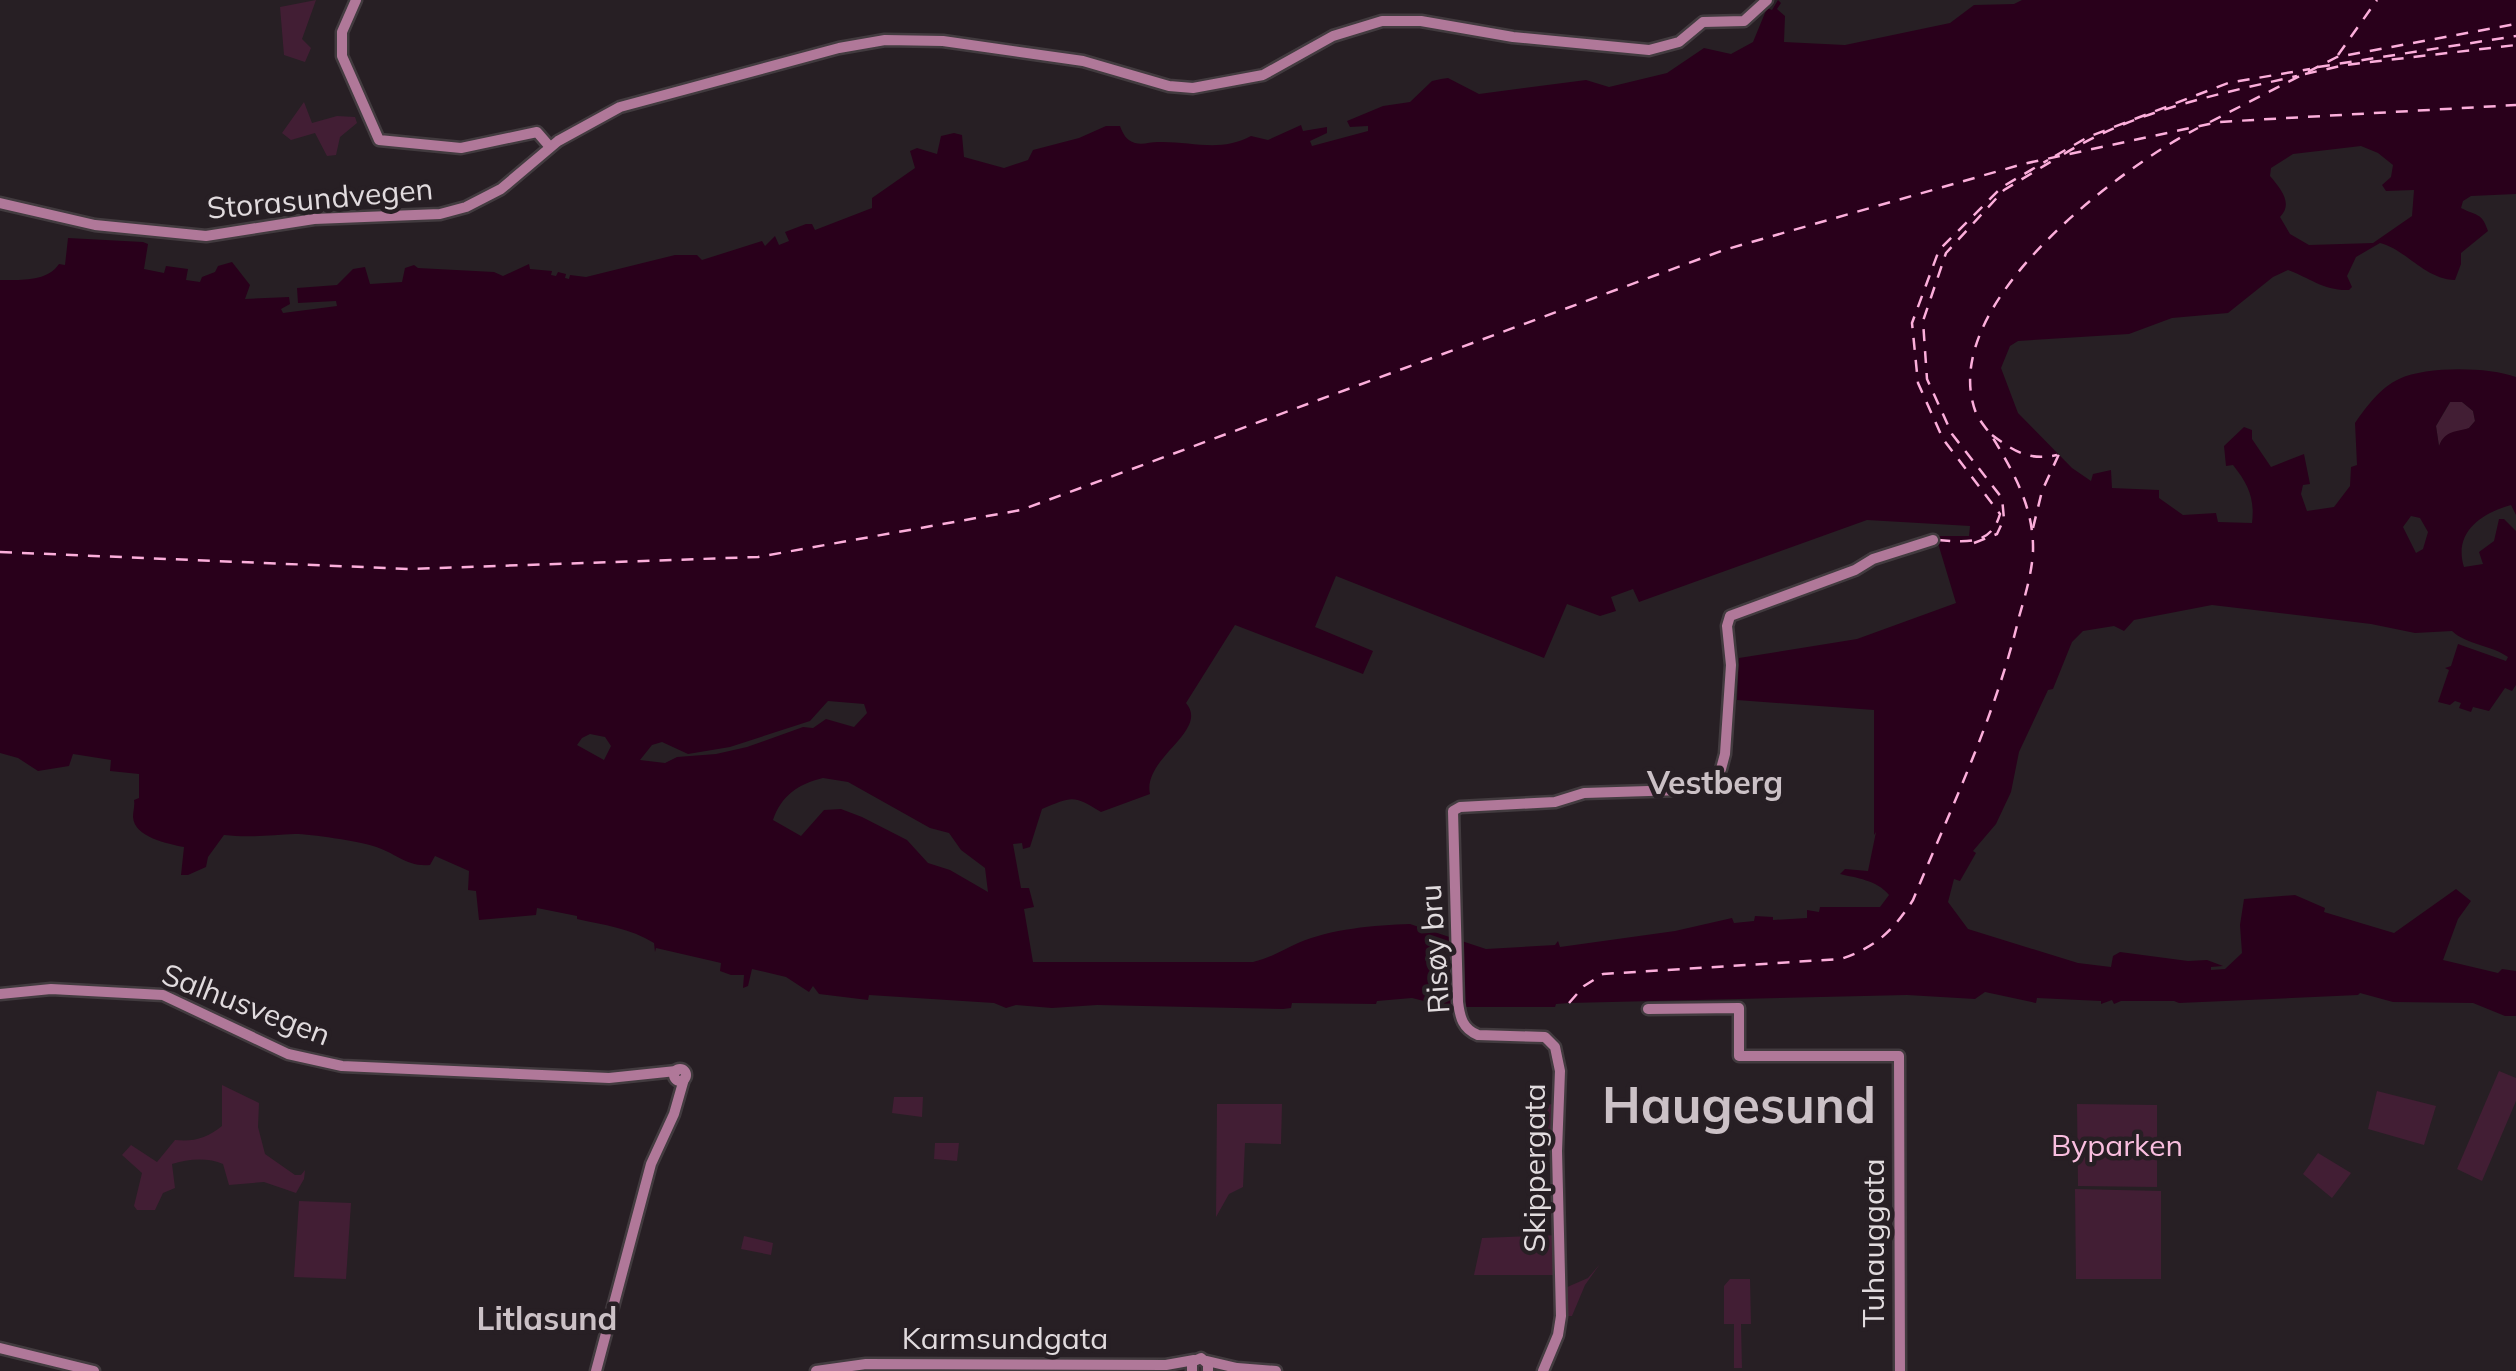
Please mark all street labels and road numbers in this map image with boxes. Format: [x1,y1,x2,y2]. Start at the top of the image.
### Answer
street label: Storasundvegen [205,169,434,227]
street label: Risøy bru [1411,883,1457,1015]
street label: Salhusvegen [157,955,336,1054]
street label: Skippergata [1515,1084,1553,1252]
street label: Tuhauggata [1854,1159,1892,1327]
street label: Karmsundgata [902,1319,1108,1357]

